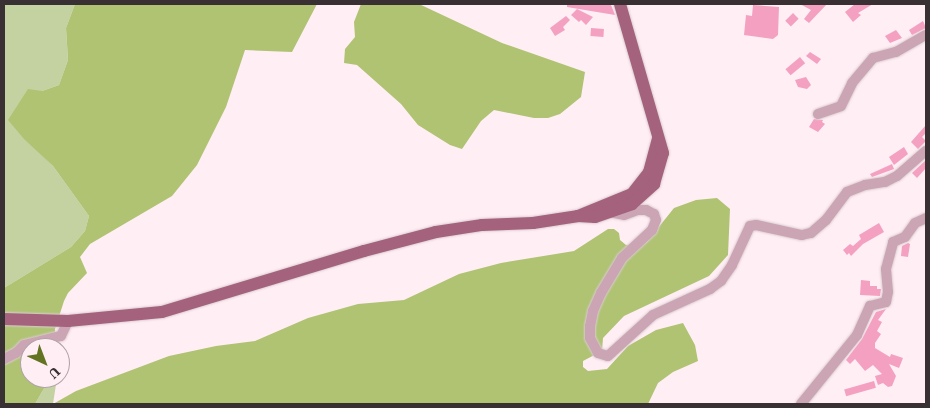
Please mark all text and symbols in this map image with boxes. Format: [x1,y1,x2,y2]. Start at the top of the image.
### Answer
north arrow [20,338,70,388]
text: U [44,362,65,384]

